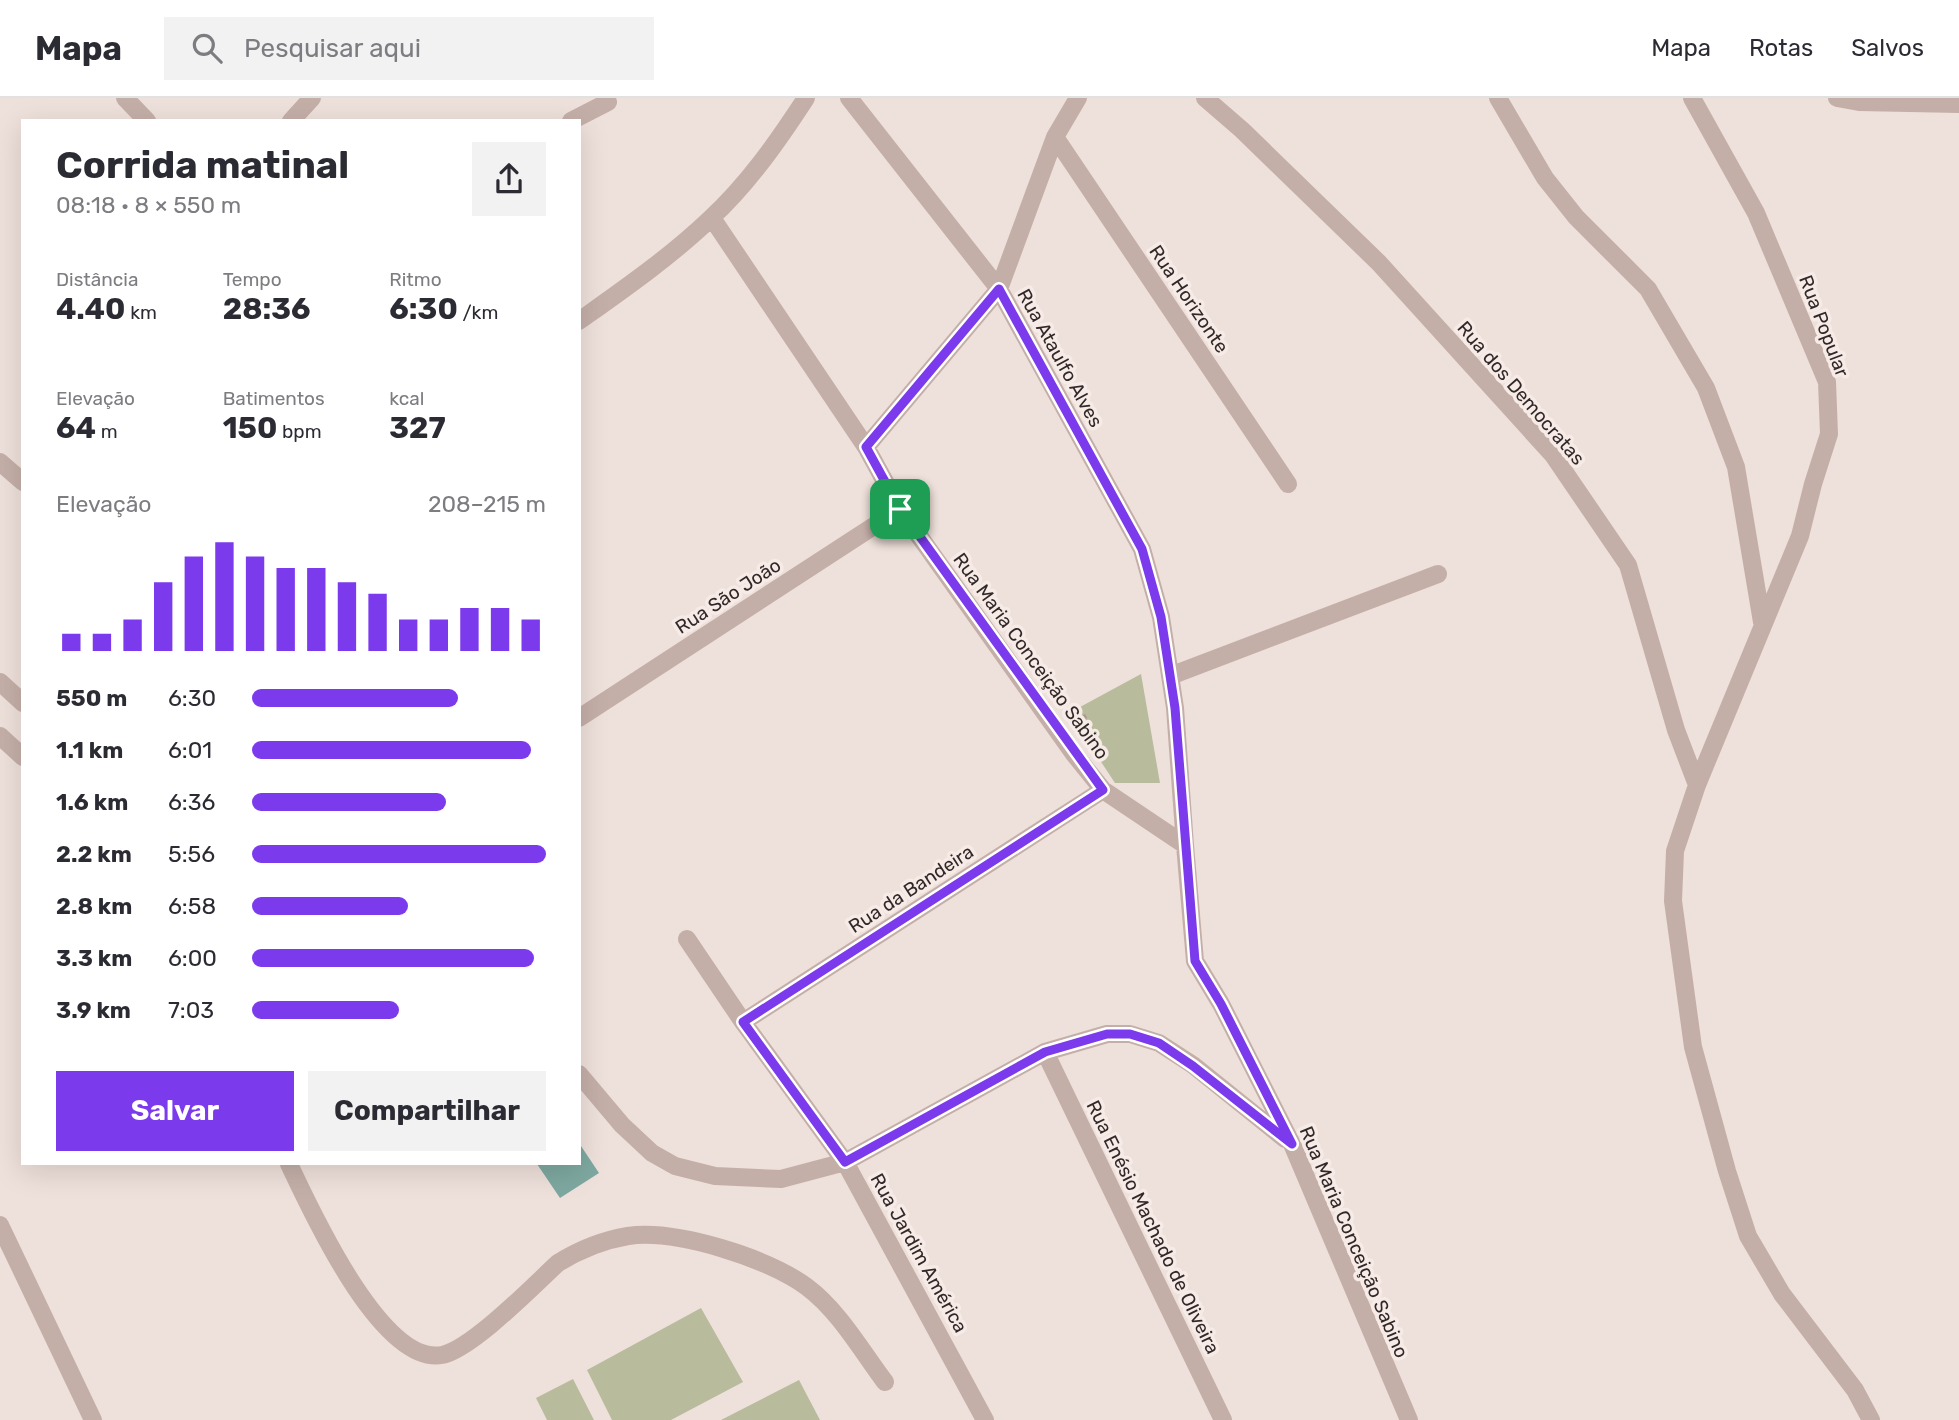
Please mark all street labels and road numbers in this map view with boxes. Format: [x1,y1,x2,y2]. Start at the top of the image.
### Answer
street label: Rua Horizonte [1144,241,1234,357]
street label: Rua Popular [1794,272,1854,381]
street label: Rua Ataulfo Alves [1012,285,1108,431]
street label: Rua dos Democratas [1452,317,1590,469]
street label: Rua Maria Conceição Sabino [948,548,1114,764]
street label: Rua São João [671,553,785,639]
street label: Rua da Bandeira [844,840,978,938]
street label: Rua Enésio Machado de Oliveira [1081,1096,1225,1358]
street label: Rua Maria Conceição Sabino [1295,1123,1413,1361]
street label: Rua Jardim América [866,1169,972,1337]

